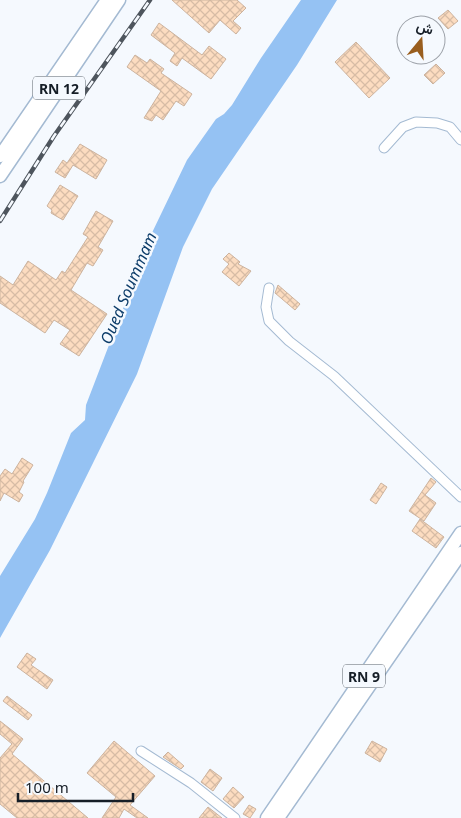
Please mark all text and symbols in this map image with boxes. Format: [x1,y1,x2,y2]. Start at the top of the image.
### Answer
north arrow [396,15,446,65]
text: ش [414,16,436,39]
road number: RN 12 [33,76,85,100]
water label: Oued Soummam [94,229,162,347]
road number: RN 9 [343,664,385,688]
scale bar [18,770,132,802]
text: 100 m [25,777,69,797]

